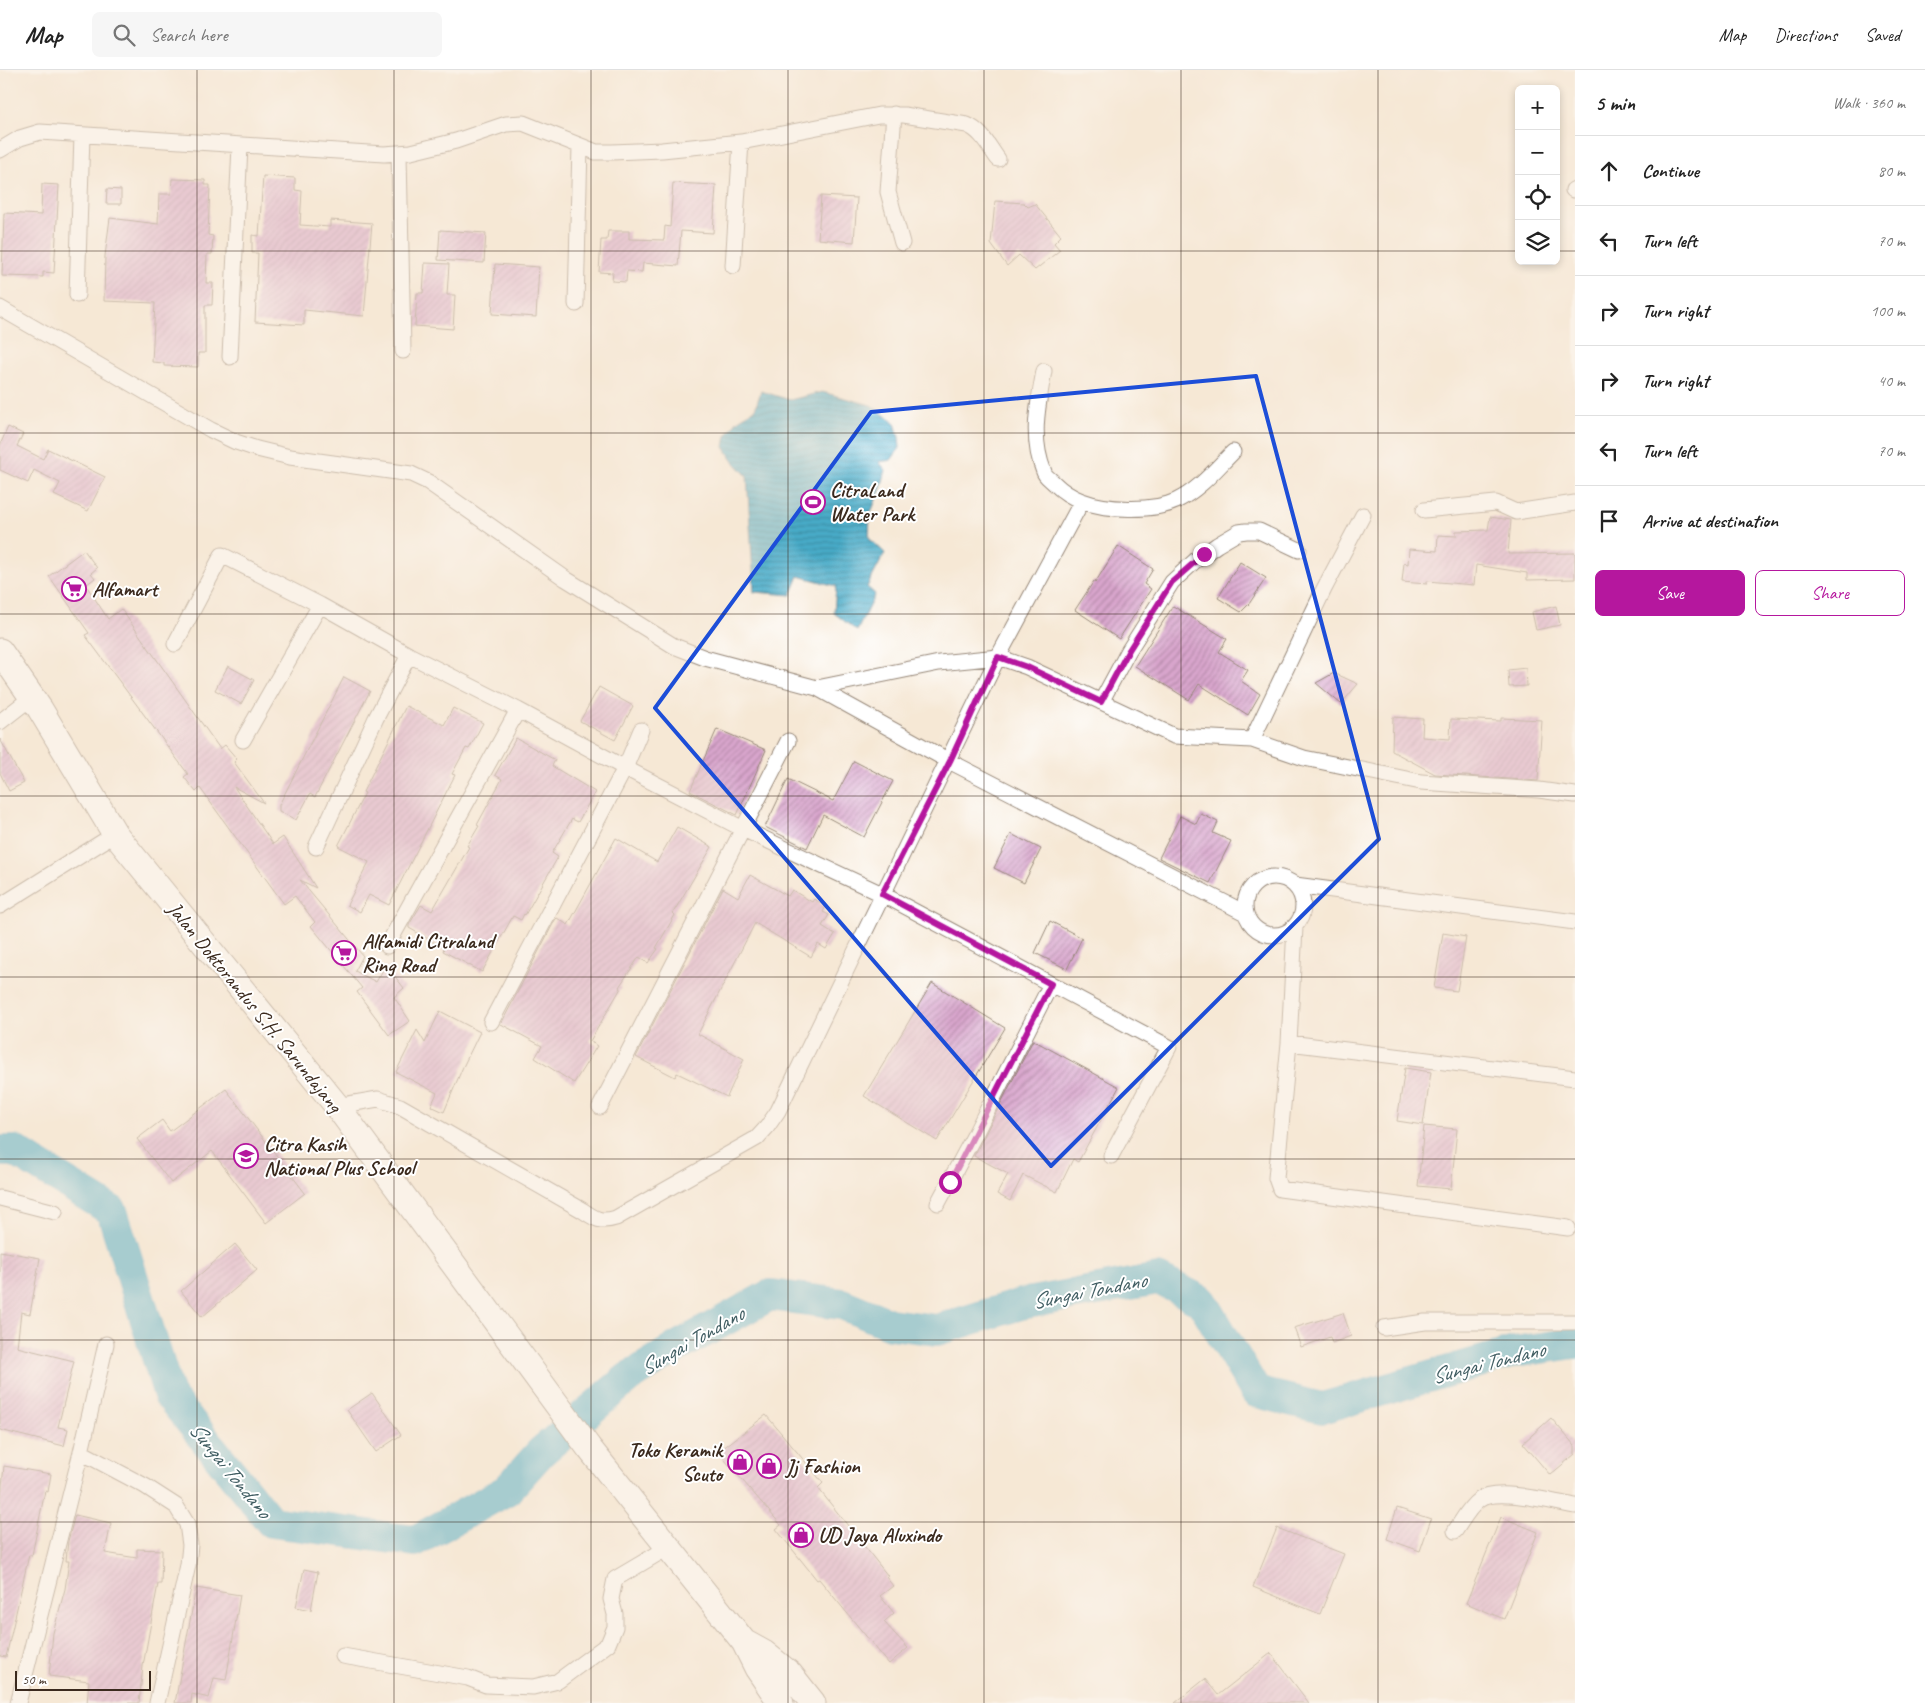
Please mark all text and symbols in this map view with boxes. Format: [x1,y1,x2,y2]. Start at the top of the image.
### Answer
search box [92,12,442,57]
text: Map [25,20,62,50]
icon: search [110,21,138,49]
text: Search here [150,23,228,47]
text: Map [1719,24,1746,46]
text: Directions [1774,24,1837,46]
text: Saved [1865,24,1900,46]
map controls [1515,85,1560,265]
button: + [1515,85,1560,130]
text: 5 min [1595,90,1635,116]
text: Walk · 360 m [1833,93,1905,113]
button: − [1515,130,1560,175]
icon: ahead [1595,157,1623,185]
text: Continue [1642,159,1699,183]
text: 80 m [1878,161,1905,181]
button: locate [1515,175,1560,220]
button: layers [1515,220,1560,265]
icon: left [1595,227,1623,255]
text: Turn left [1642,229,1697,253]
text: 70 m [1878,231,1905,251]
icon: right [1595,297,1623,325]
text: Turn right [1642,299,1709,323]
text: 100 m [1871,301,1905,321]
icon: right [1595,367,1623,395]
text: Turn right [1642,369,1709,393]
text: 40 m [1878,371,1905,391]
icon: left [1595,437,1623,465]
text: Turn left [1642,439,1697,463]
text: 70 m [1878,441,1905,461]
place label: CitraLand Water Park [830,477,916,527]
sports icon: CitraLand Water Park [800,489,826,515]
icon: arrive [1595,507,1623,535]
text: Arrive at destination [1642,509,1778,533]
route end [1193,543,1216,566]
button: Save [1595,570,1745,616]
button: Share [1755,570,1905,616]
supermarket icon: Alfamart [61,576,87,602]
place label: Alfamart [92,576,160,602]
street label: Jalan Doktorandus S.H. Sarundajang [161,896,349,1119]
place label: Alfamidi Citraland Ring Road [362,928,497,978]
supermarket icon: Alfamidi Citraland Ring Road [331,940,357,966]
place label: Citra Kasih National Plus School [264,1131,418,1181]
school or university icon: Citra Kasih National Plus School [233,1143,259,1169]
route start [939,1171,962,1194]
water label: Sungai Tondano [1030,1266,1151,1316]
water label: Sungai Tondano [635,1298,752,1382]
water label: Sungai Tondano [1429,1335,1550,1391]
water label: Sungai Tondano [183,1416,279,1526]
place label: Toko Keramik Scuto [628,1437,724,1487]
shop icon: Toko Keramik Scuto [727,1449,753,1475]
shop icon: Jj Fashion [756,1453,782,1479]
place label: Jj Fashion [784,1453,861,1479]
shop icon: UD Jaya Aluxindo [788,1522,814,1548]
place label: UD Jaya Aluxindo [818,1522,944,1548]
scale bar [15,1668,151,1691]
text: 50 m [22,1671,46,1688]

